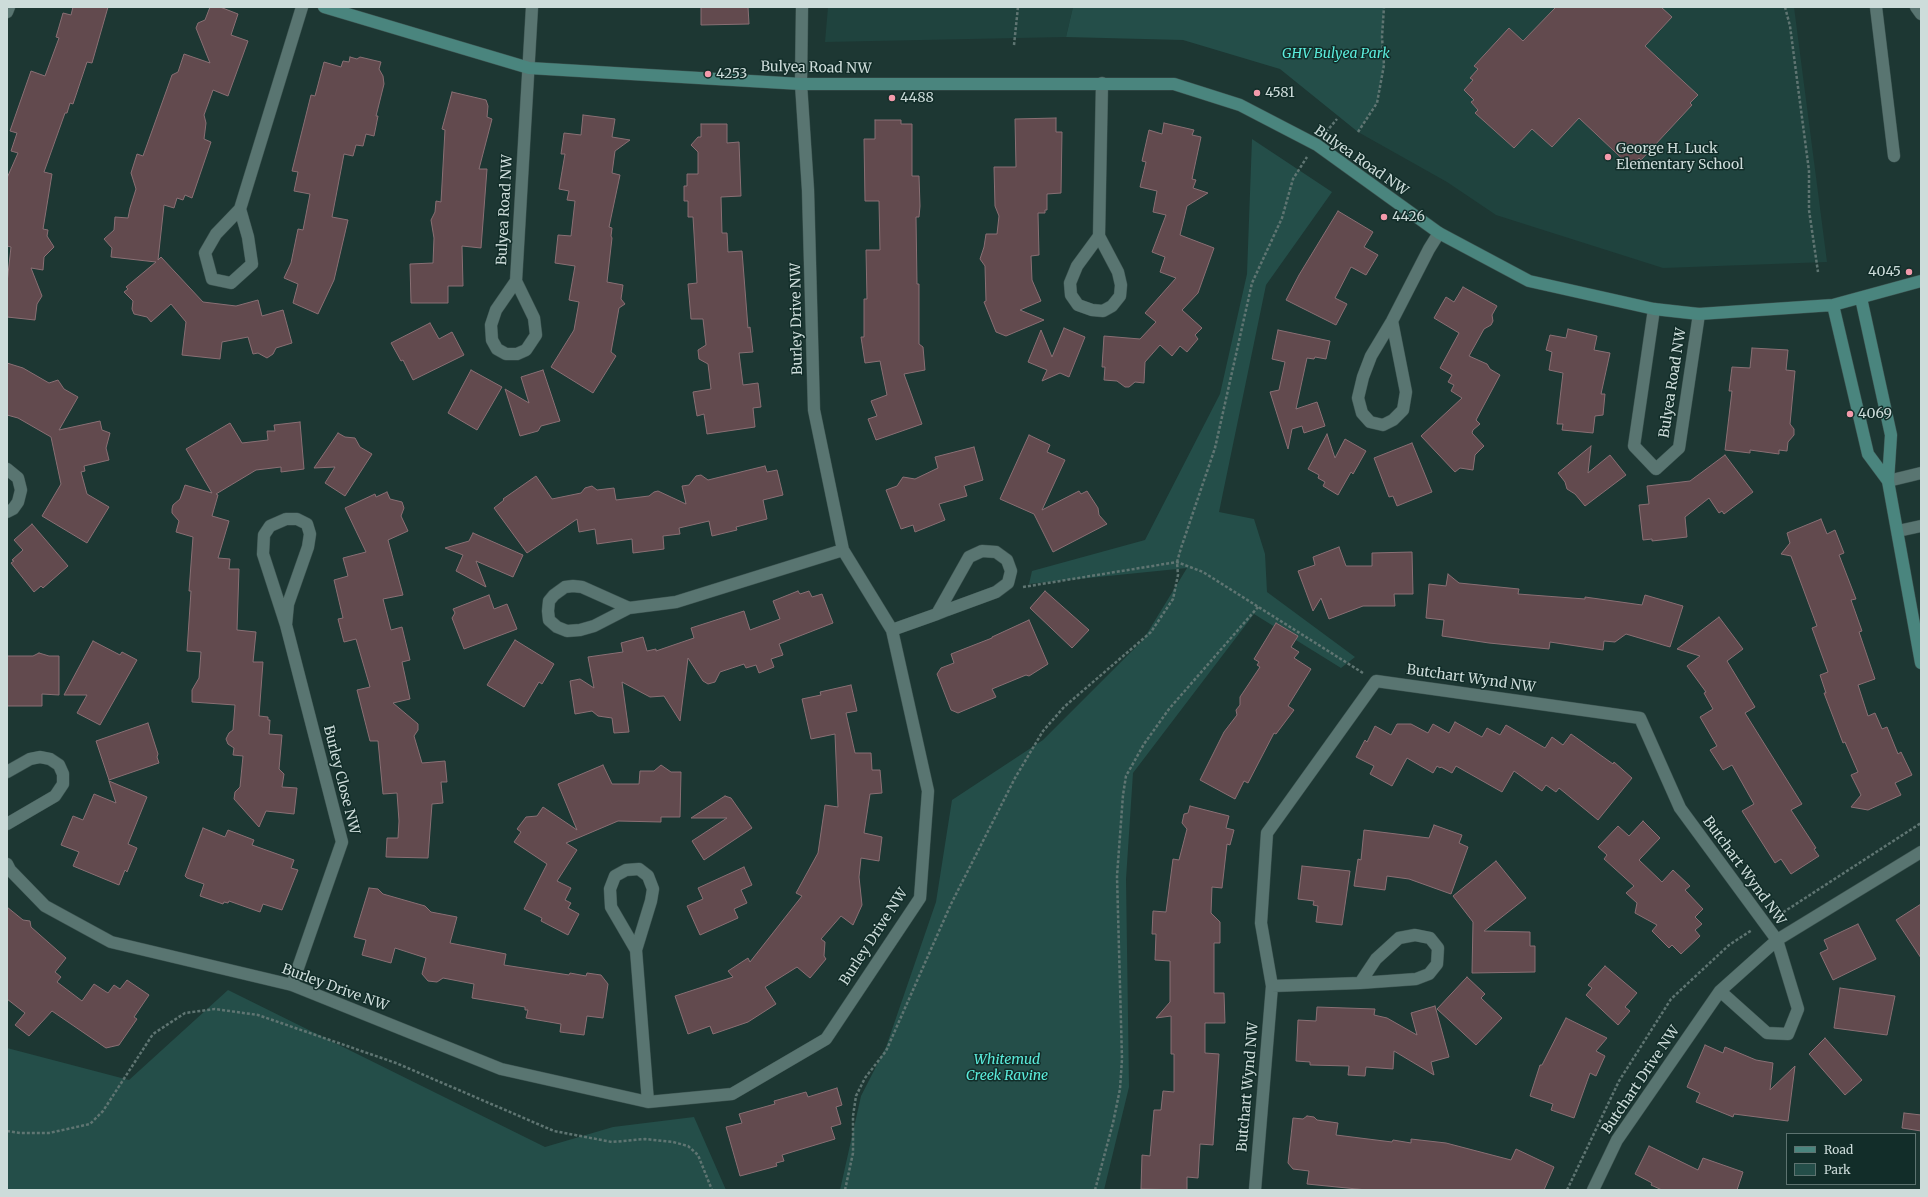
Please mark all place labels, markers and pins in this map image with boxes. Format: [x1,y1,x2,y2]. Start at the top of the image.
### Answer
place label: 4253 [716,66,747,82]
marker: 4253 [703,69,713,79]
place label: 4581 [1265,85,1295,101]
marker: 4581 [1252,88,1262,98]
place label: 4488 [900,90,934,106]
marker: 4488 [887,93,897,103]
place label: George H. Luck Elementary School [1616,141,1744,174]
marker: George H. Luck Elementary School [1603,152,1613,162]
place label: 4426 [1392,209,1425,225]
marker: 4426 [1379,212,1389,222]
place label: 4045 [1868,264,1901,280]
marker: 4045 [1904,267,1914,277]
place label: 4069 [1858,406,1892,422]
marker: 4069 [1845,409,1855,419]

